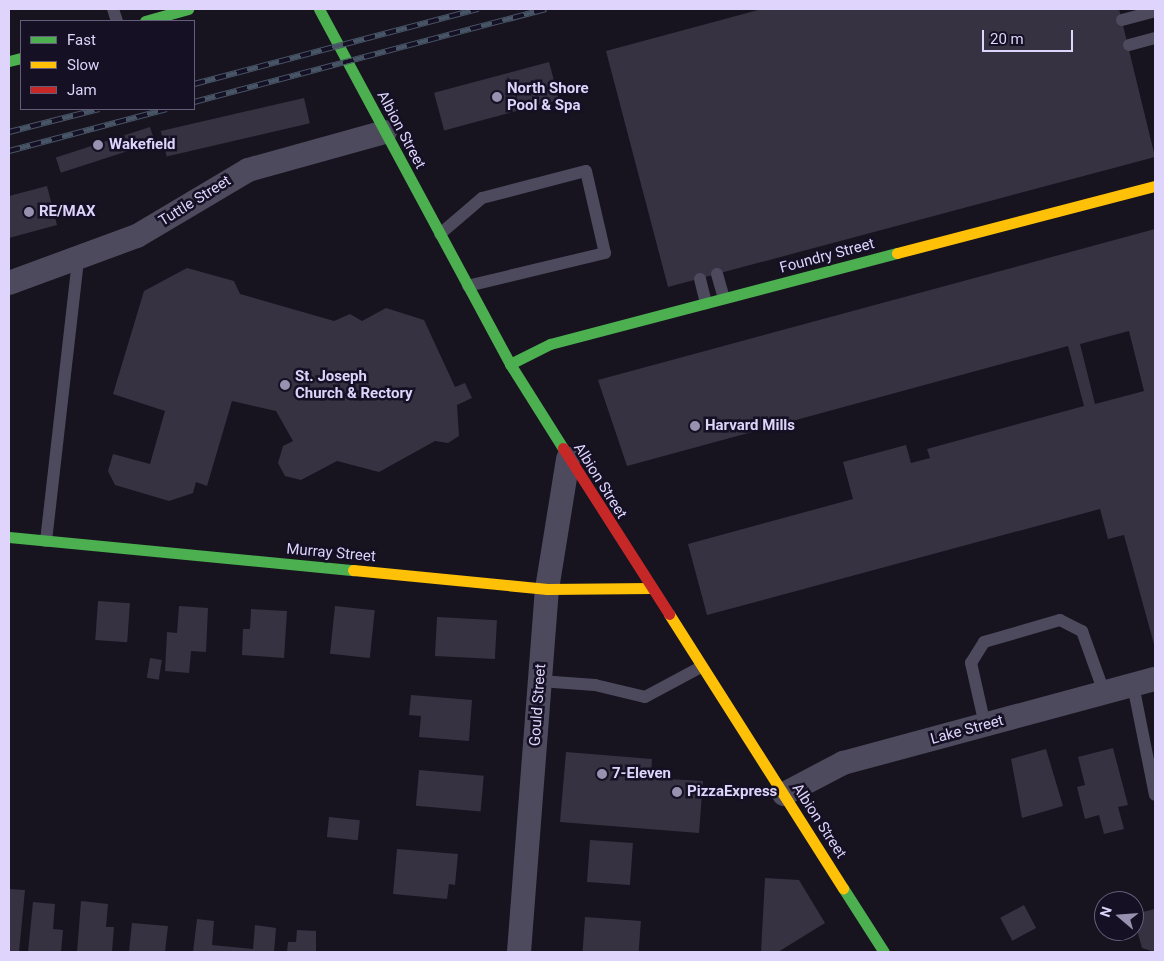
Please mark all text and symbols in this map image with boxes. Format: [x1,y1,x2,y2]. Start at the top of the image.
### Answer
legend [20,20,195,110]
scale bar [984,20,1075,52]
text: 20 m [990,30,1024,48]
text: Fast [67,31,96,49]
text: Slow [67,56,99,74]
place label: North Shore Pool & Spa [507,79,589,114]
text: Jam [67,81,97,99]
street label: Albion Street [373,88,429,172]
marker: North Shore Pool & Spa [491,91,503,103]
place label: Wakefield [109,136,176,154]
marker: Wakefield [91,138,105,152]
street label: Tuttle Street [156,172,234,230]
place label: RE/MAX [39,203,95,221]
marker: RE/MAX [23,206,35,218]
street label: Foundry Street [778,235,876,277]
place label: St. Joseph Church & Rectory [295,367,413,402]
marker: St. Joseph Church & Rectory [279,379,291,391]
place label: Harvard Mills [705,417,795,435]
marker: Harvard Mills [689,420,701,432]
street label: Albion Street [570,440,630,522]
street label: Murray Street [286,540,376,566]
street label: Gould Street [526,663,550,747]
street label: Lake Street [928,712,1006,748]
place label: 7-Eleven [612,765,671,783]
marker: 7-Eleven [596,768,608,780]
street label: Albion Street [788,780,850,862]
place label: PizzaExpress [687,783,777,801]
marker: PizzaExpress [671,786,683,798]
north arrow [1094,891,1144,941]
text: N [1097,905,1115,919]

